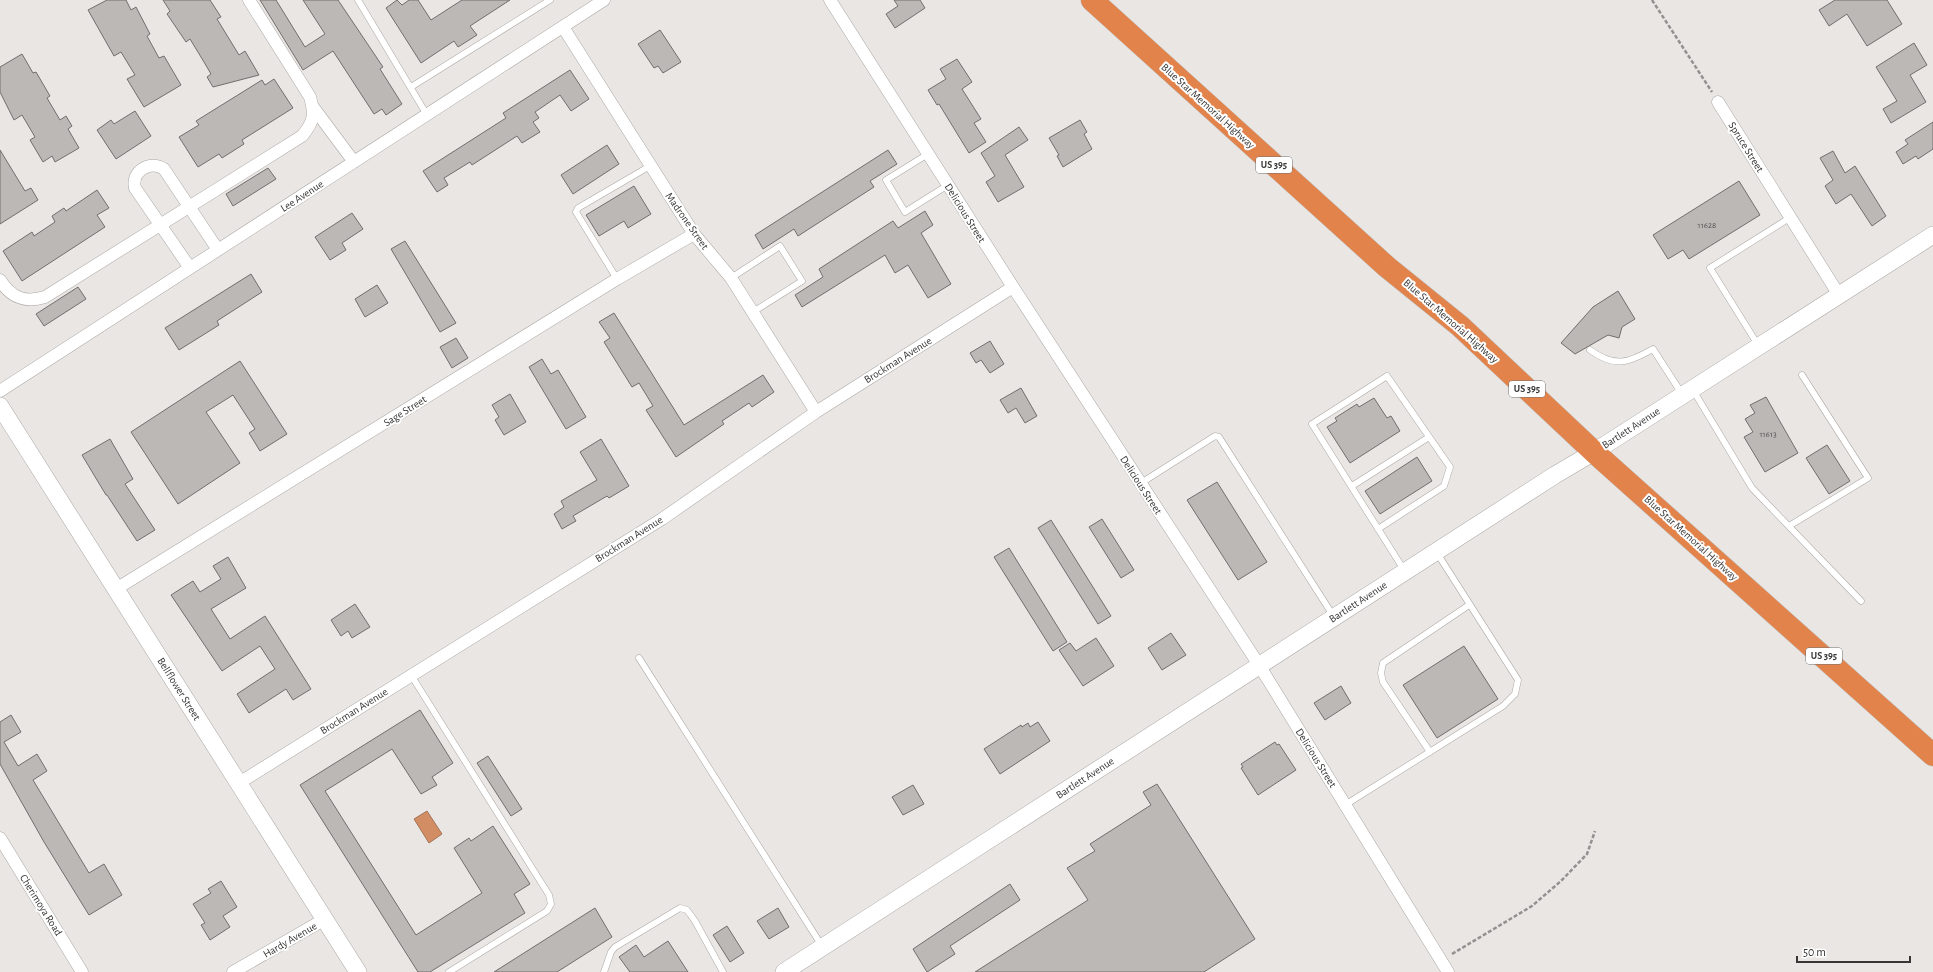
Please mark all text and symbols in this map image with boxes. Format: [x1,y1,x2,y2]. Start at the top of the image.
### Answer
street label: Blue Star Memorial Highway [1159,61,1257,151]
street label: Spruce Street [1726,120,1766,174]
road number: US 395 [1256,157,1292,173]
street label: Lee Avenue [279,178,325,214]
street label: Delicious Street [943,182,988,245]
street label: Madrone Street [663,191,711,252]
house number: 11628 [1698,221,1716,230]
street label: Blue Star Memorial Highway [1402,277,1501,365]
street label: Brockman Avenue [862,335,934,385]
road number: US 395 [1509,381,1545,397]
street label: Sage Street [382,393,429,428]
street label: Bartlett Avenue [1600,405,1662,451]
house number: 11613 [1759,430,1777,439]
street label: Delicious Street [1118,454,1164,517]
street label: Blue Star Memorial Highway [1642,493,1740,583]
street label: Brockman Avenue [593,514,665,564]
street label: Bartlett Avenue [1327,579,1389,625]
road number: US 395 [1806,648,1842,664]
street label: Bellflower Street [155,656,203,723]
street label: Brockman Avenue [318,686,390,736]
street label: Delicious Street [1294,727,1339,790]
street label: Bartlett Avenue [1054,755,1116,801]
street label: Cherimoya Road [18,872,64,938]
street label: Hardy Avenue [261,920,319,960]
scale bar [1797,938,1910,964]
text: 50 m [1803,946,1826,958]

